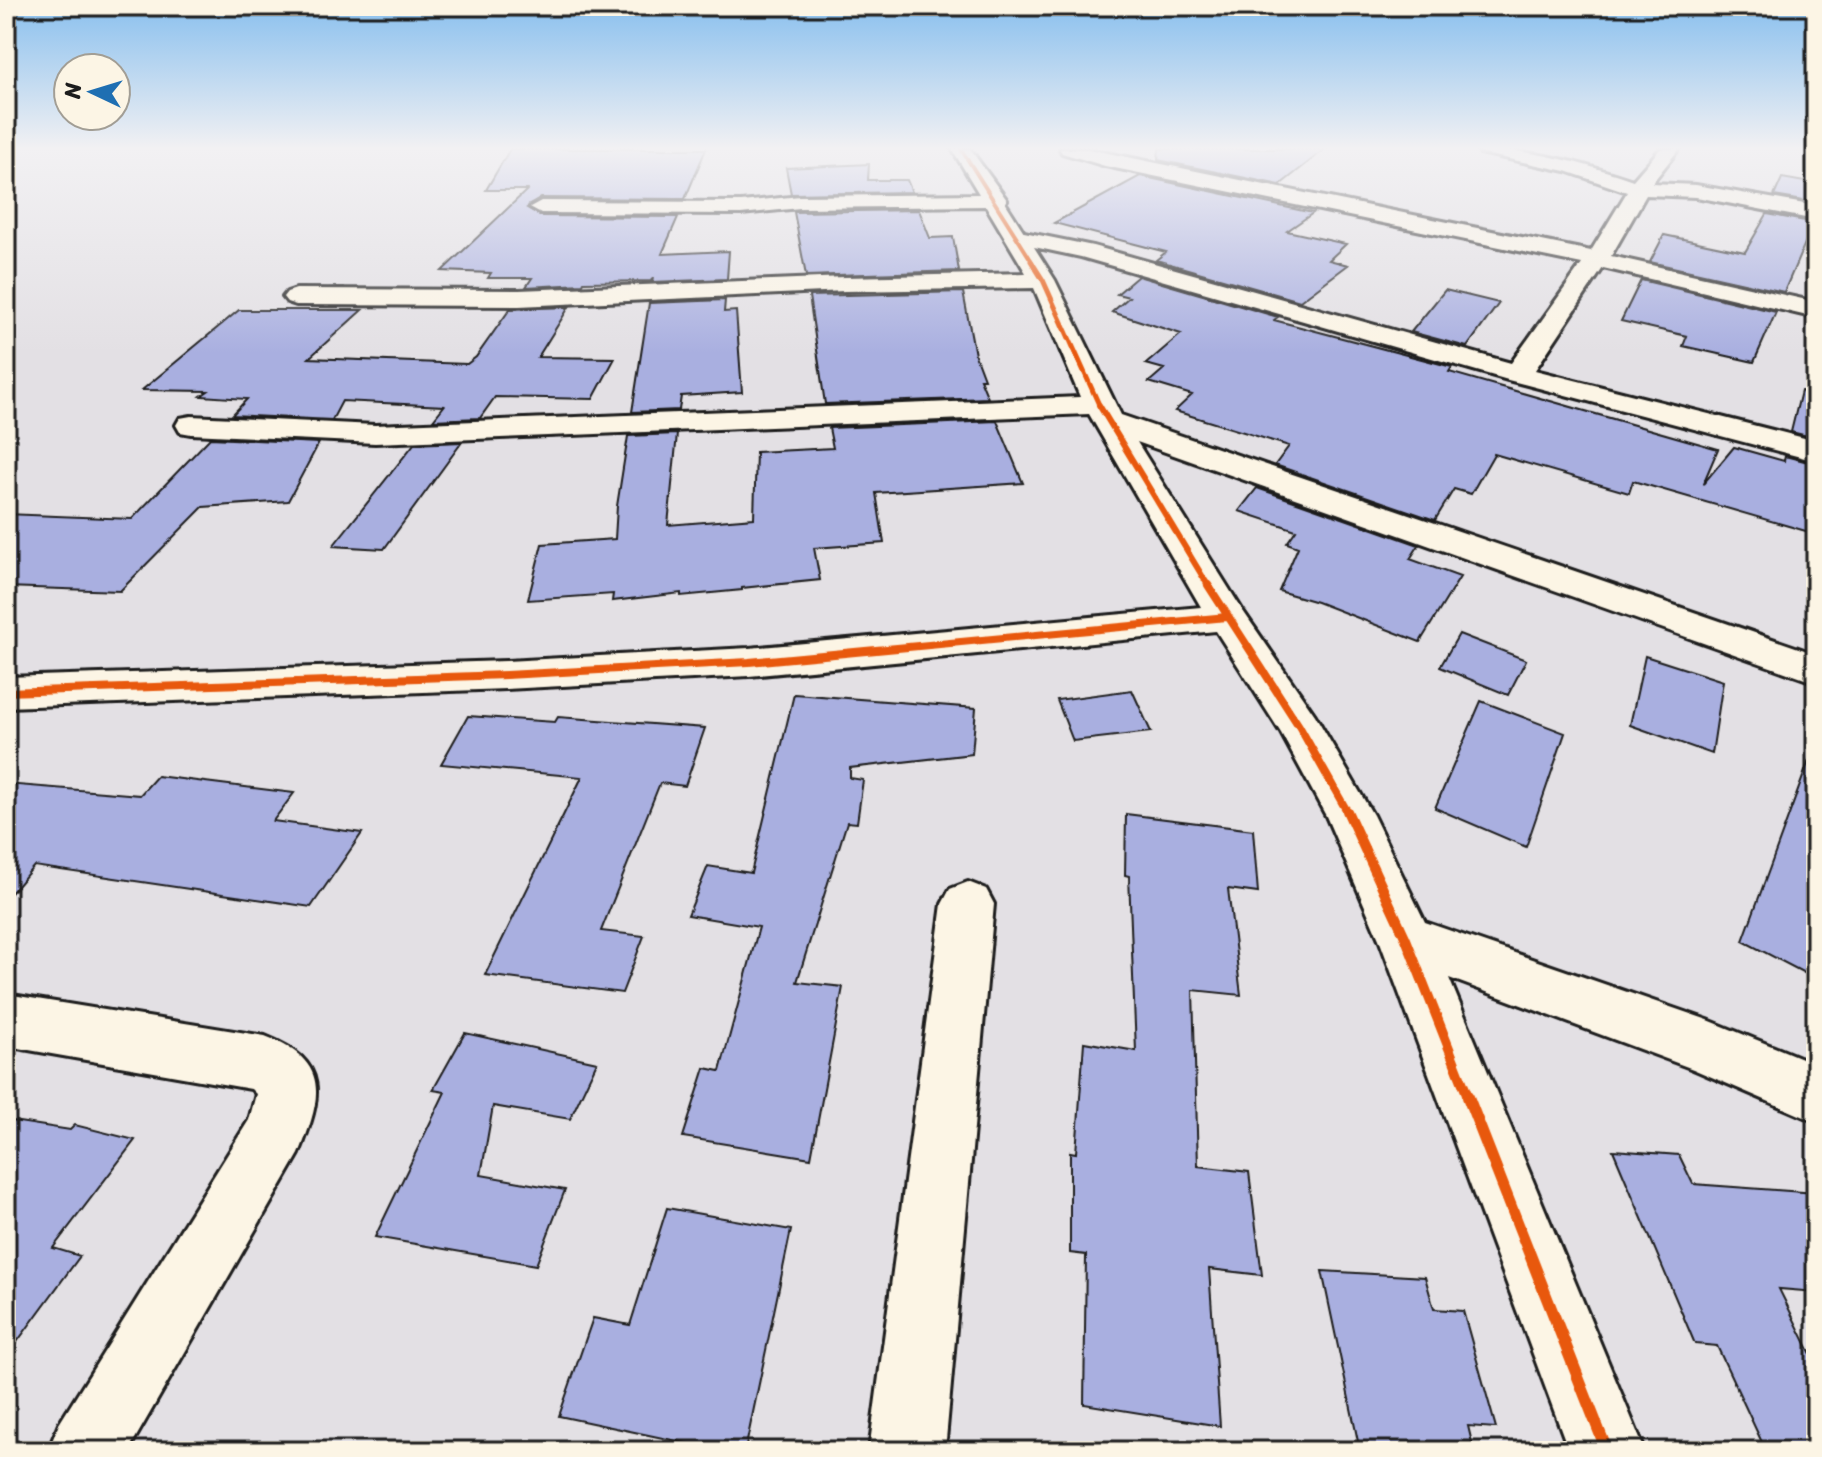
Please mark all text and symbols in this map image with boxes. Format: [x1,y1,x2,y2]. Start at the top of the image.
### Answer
north arrow [52,52,132,132]
text: N [52,81,93,101]

